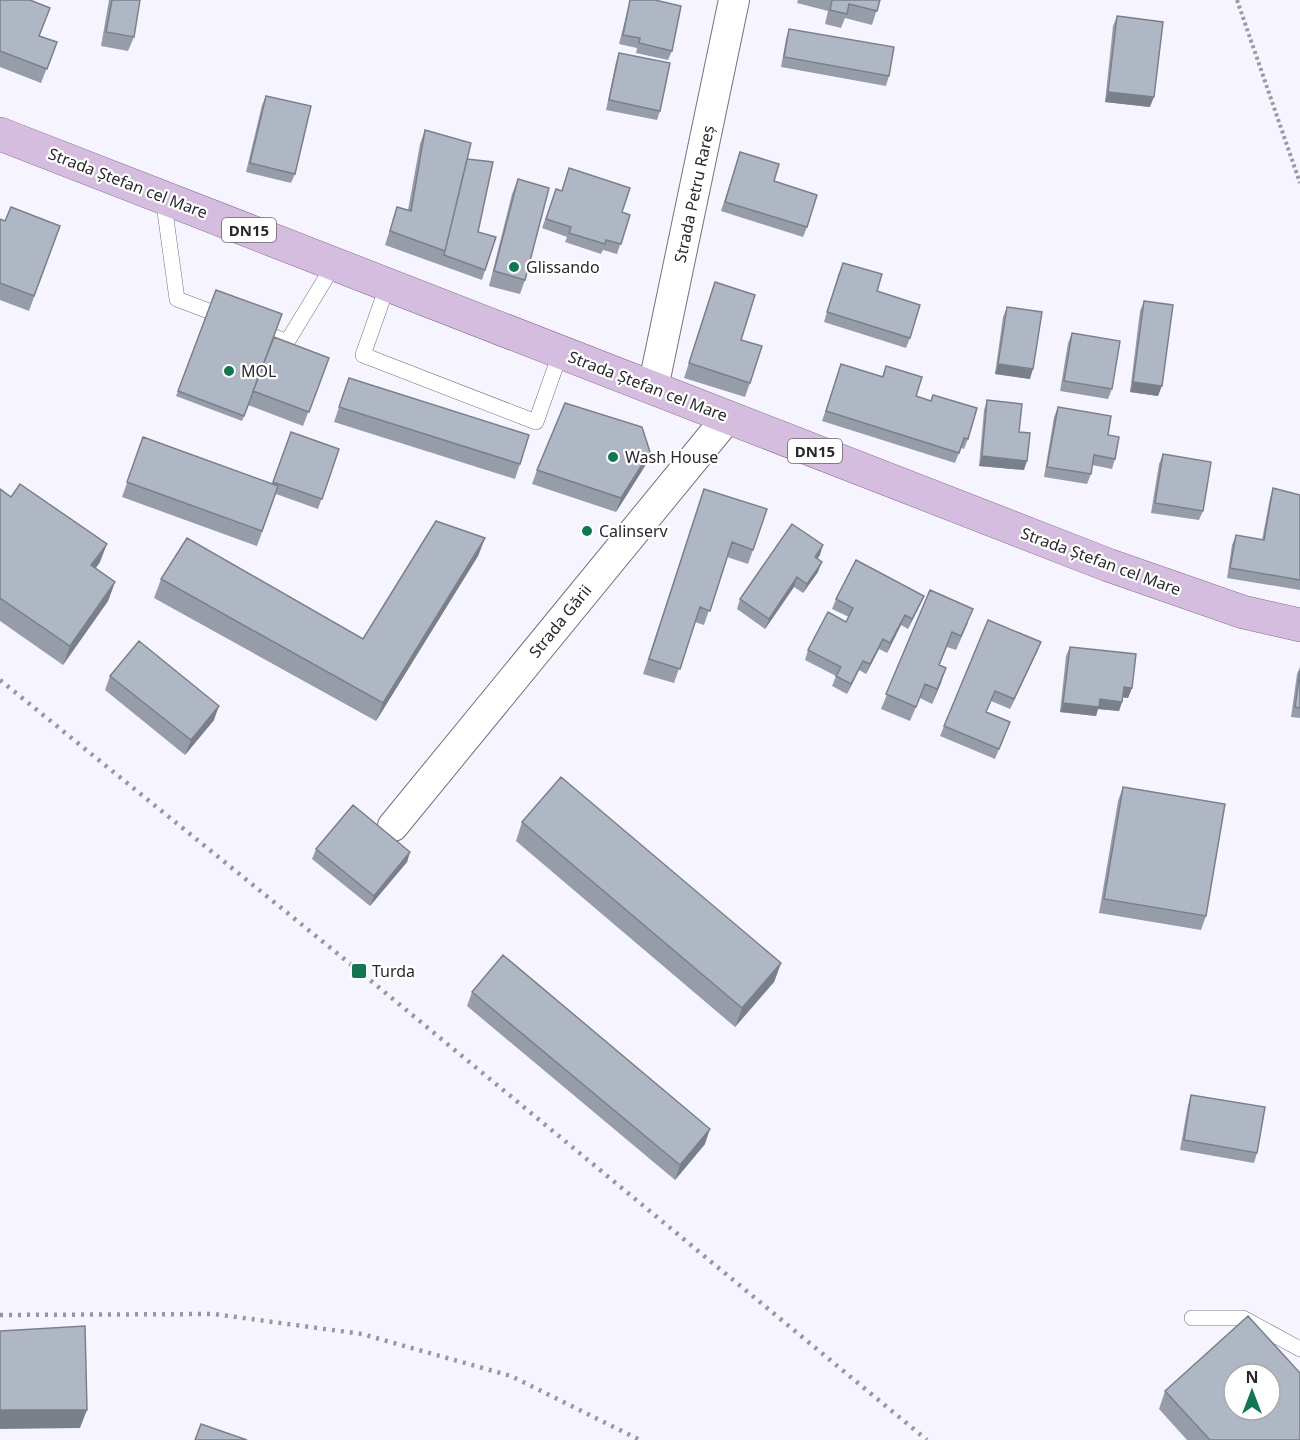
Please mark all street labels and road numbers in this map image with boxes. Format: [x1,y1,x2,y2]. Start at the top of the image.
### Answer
street label: Strada Petru Rareș [669,123,719,265]
street label: Strada Ștefan cel Mare [45,142,211,224]
road number: DN15 [222,218,276,242]
street label: Strada Ștefan cel Mare [565,345,731,427]
road number: DN15 [788,439,842,463]
street label: Strada Ștefan cel Mare [1018,522,1184,600]
street label: Strada Gării [524,580,596,662]

